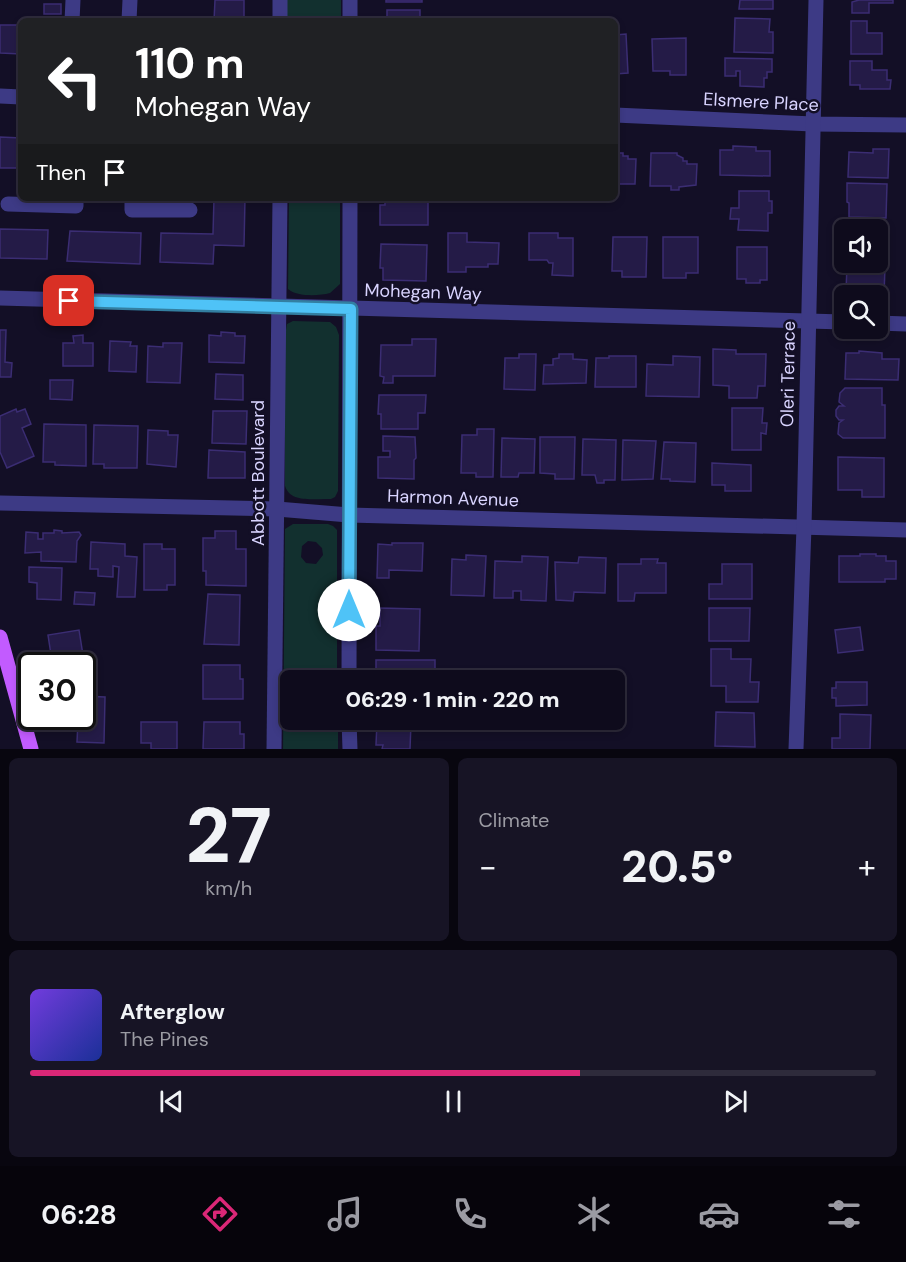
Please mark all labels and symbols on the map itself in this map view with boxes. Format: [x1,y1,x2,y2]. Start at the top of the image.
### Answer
street label: Elsmere Place [703,87,819,117]
pin [43,275,94,326]
street label: Mohegan Way [364,278,482,306]
street label: Oleri Terrace [775,321,801,427]
street label: Abbott Boulevard [246,400,270,546]
street label: Harmon Avenue [387,484,519,512]
position arrow [317,578,381,642]
speed limit sign: 30 [18,652,96,730]

